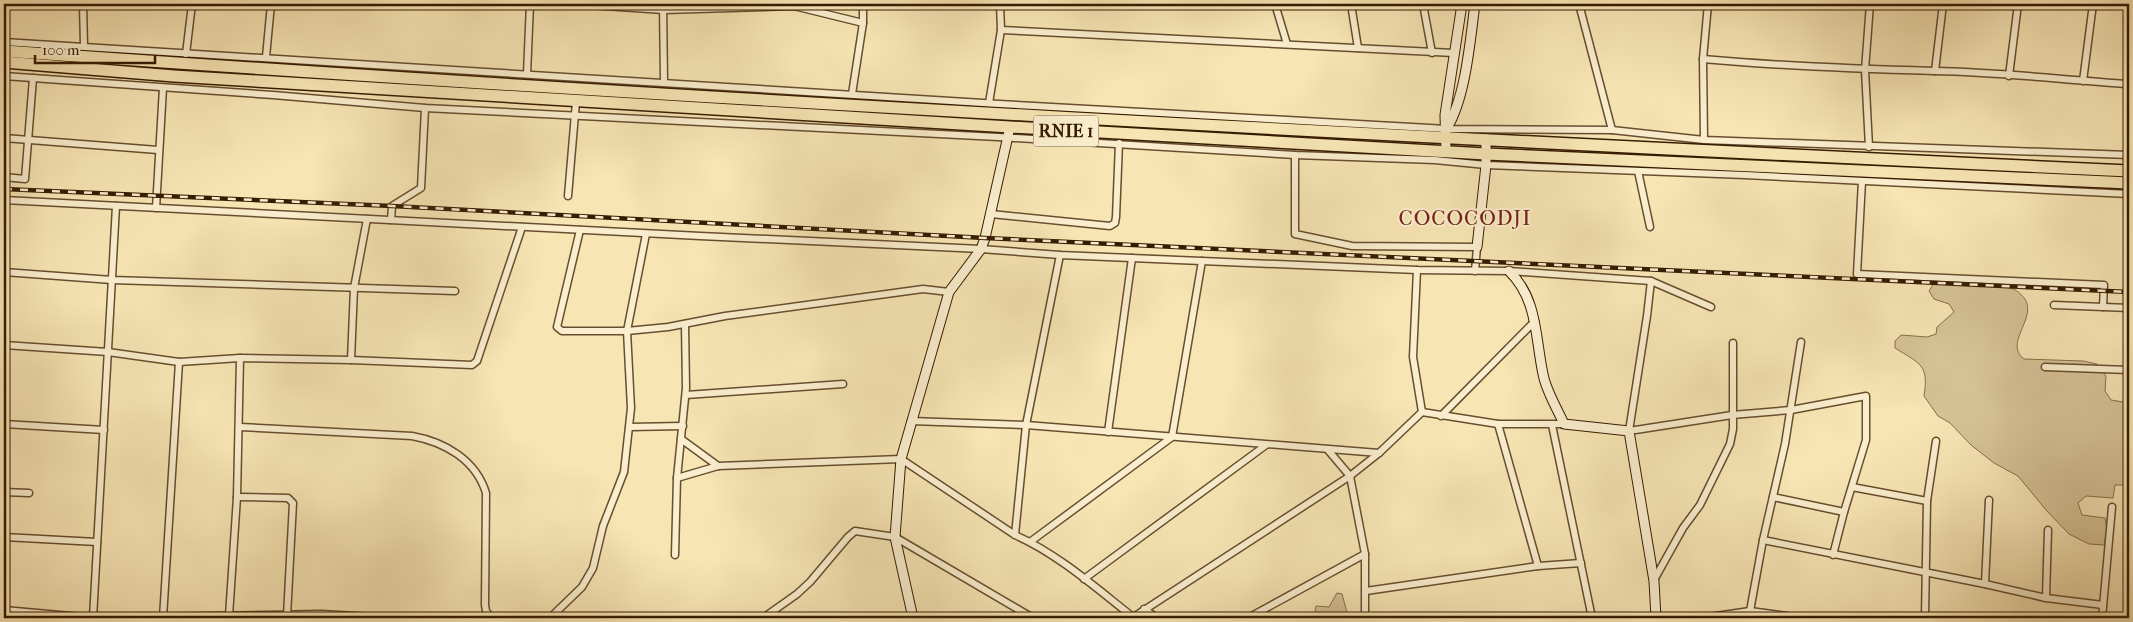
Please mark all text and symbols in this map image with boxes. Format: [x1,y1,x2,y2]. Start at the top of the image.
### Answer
scale bar [35,32,155,64]
text: 100 m [42,41,80,59]
road number: RNIE 1 [1034,115,1098,146]
district label: COCOCODJI [1399,206,1531,230]

